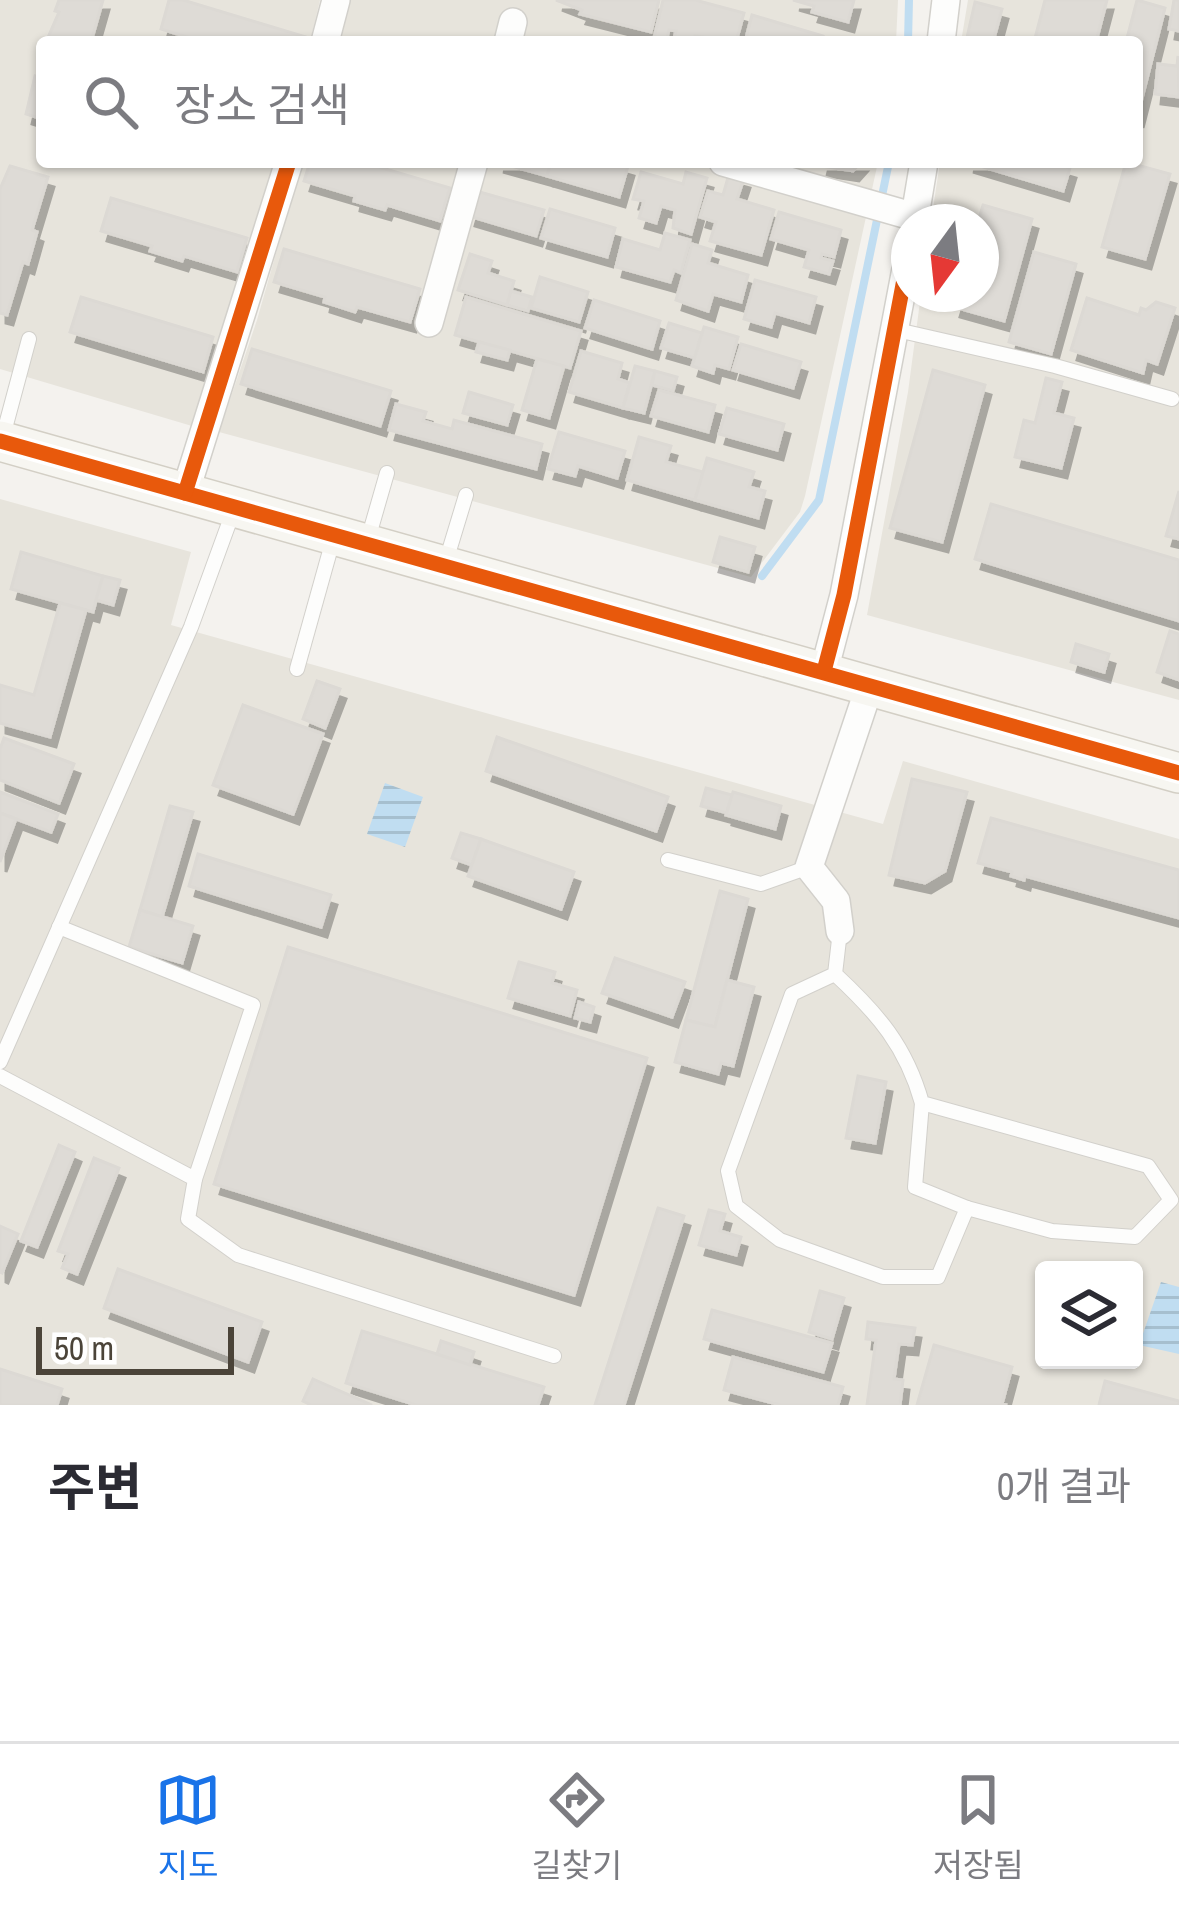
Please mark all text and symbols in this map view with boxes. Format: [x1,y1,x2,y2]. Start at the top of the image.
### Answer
search box [36,36,1143,168]
icon: search [78,69,144,135]
text: 장소 검색 [174,74,350,135]
north arrow [891,204,999,312]
map controls [1035,1261,1143,1369]
button: layers [1035,1261,1143,1369]
scale bar [36,1321,234,1374]
text: 50 m [54,1326,114,1370]
text: 주변 [48,1452,142,1521]
text: 0개 결과 [997,1460,1131,1512]
tab: 지도 [155,1767,221,1887]
tab: 길찾기 [531,1767,622,1887]
tab: 저장됨 [933,1767,1024,1887]

